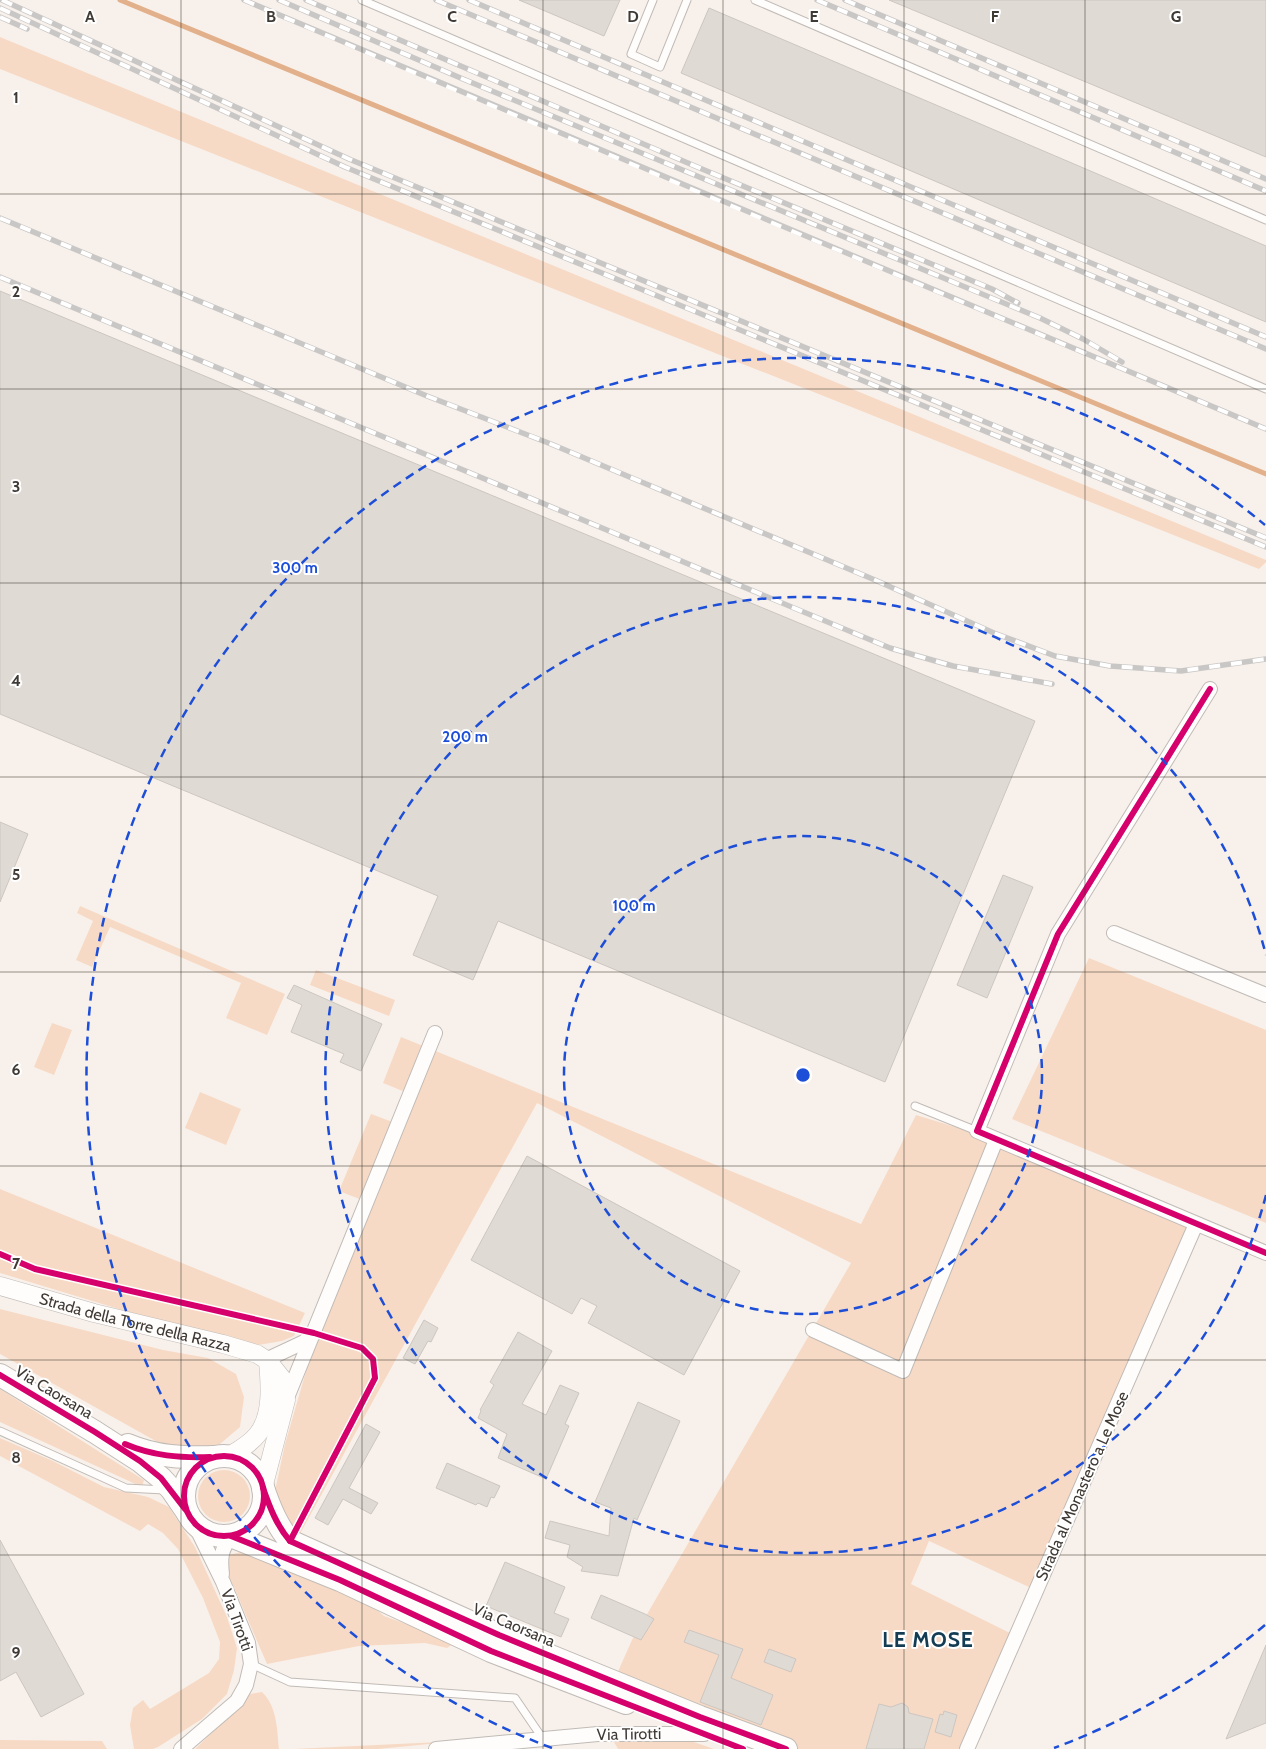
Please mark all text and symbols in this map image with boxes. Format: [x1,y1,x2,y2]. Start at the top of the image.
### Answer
text: A [85,7,95,26]
text: B [266,7,276,26]
text: C [447,7,457,26]
text: D [627,7,639,26]
text: E [809,7,819,26]
text: F [991,7,1000,26]
text: G [1171,7,1181,26]
text: 1 [13,88,19,107]
text: 2 [12,282,20,301]
text: 3 [12,477,20,496]
text: 300 m [272,559,318,577]
text: 4 [11,671,21,690]
text: 200 m [442,728,488,746]
text: 5 [12,865,20,884]
text: 100 m [612,897,656,915]
text: 6 [12,1060,21,1079]
centre of rings [794,1066,812,1084]
text: 7 [12,1254,21,1273]
street label: Strada della Torre della Razza [37,1288,234,1355]
street label: Via Caorsana [12,1361,97,1423]
street label: Strada al Monastero a Le Mose [1032,1388,1132,1584]
text: 8 [11,1448,21,1467]
street label: Via Tirotti [217,1586,257,1654]
street label: Via Caorsana [470,1599,558,1651]
district label: LE MOSE [882,1627,974,1652]
text: 9 [12,1643,21,1662]
street label: Via Tirotti [597,1724,661,1744]

